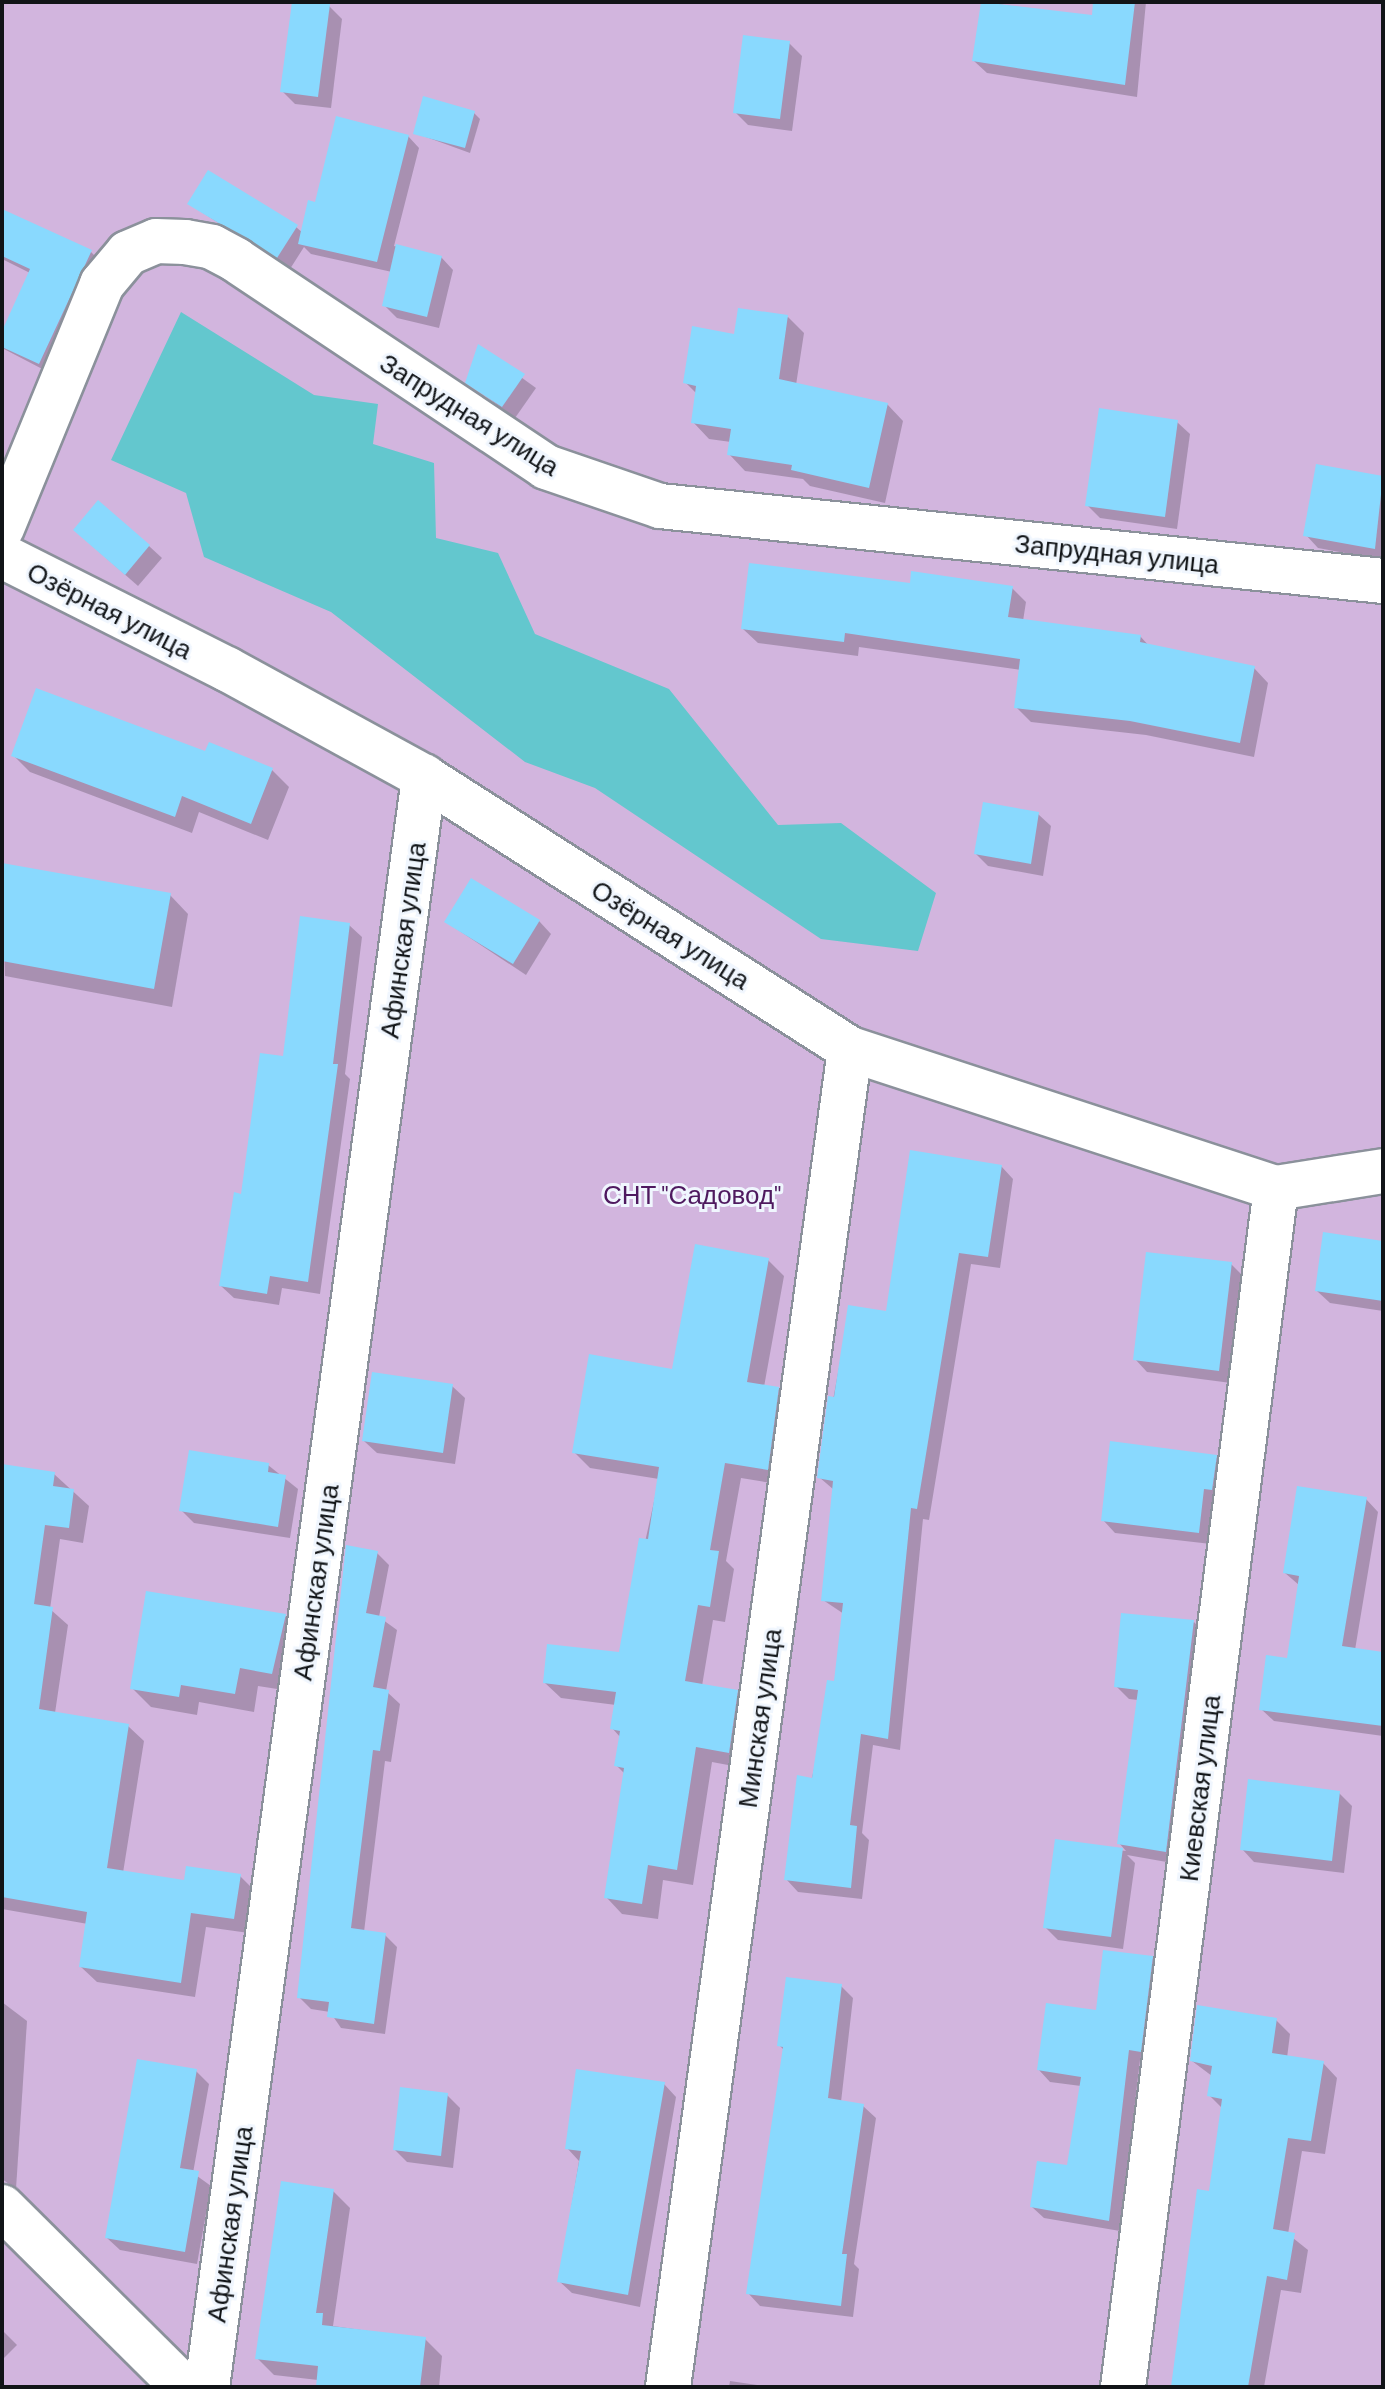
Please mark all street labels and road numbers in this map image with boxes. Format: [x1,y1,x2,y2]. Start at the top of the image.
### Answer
street label: Запрудная улица [375,346,565,482]
street label: Запрудная улица [1013,527,1221,579]
street label: Озёрная улица [22,555,198,665]
street label: Афинская улица [373,840,431,1040]
street label: Озёрная улица [586,873,756,995]
street label: Афинская улица [286,1482,344,1682]
street label: Минская улица [731,1626,787,1810]
street label: Киевская улица [1172,1693,1226,1883]
street label: Афинская улица [200,2124,258,2324]

